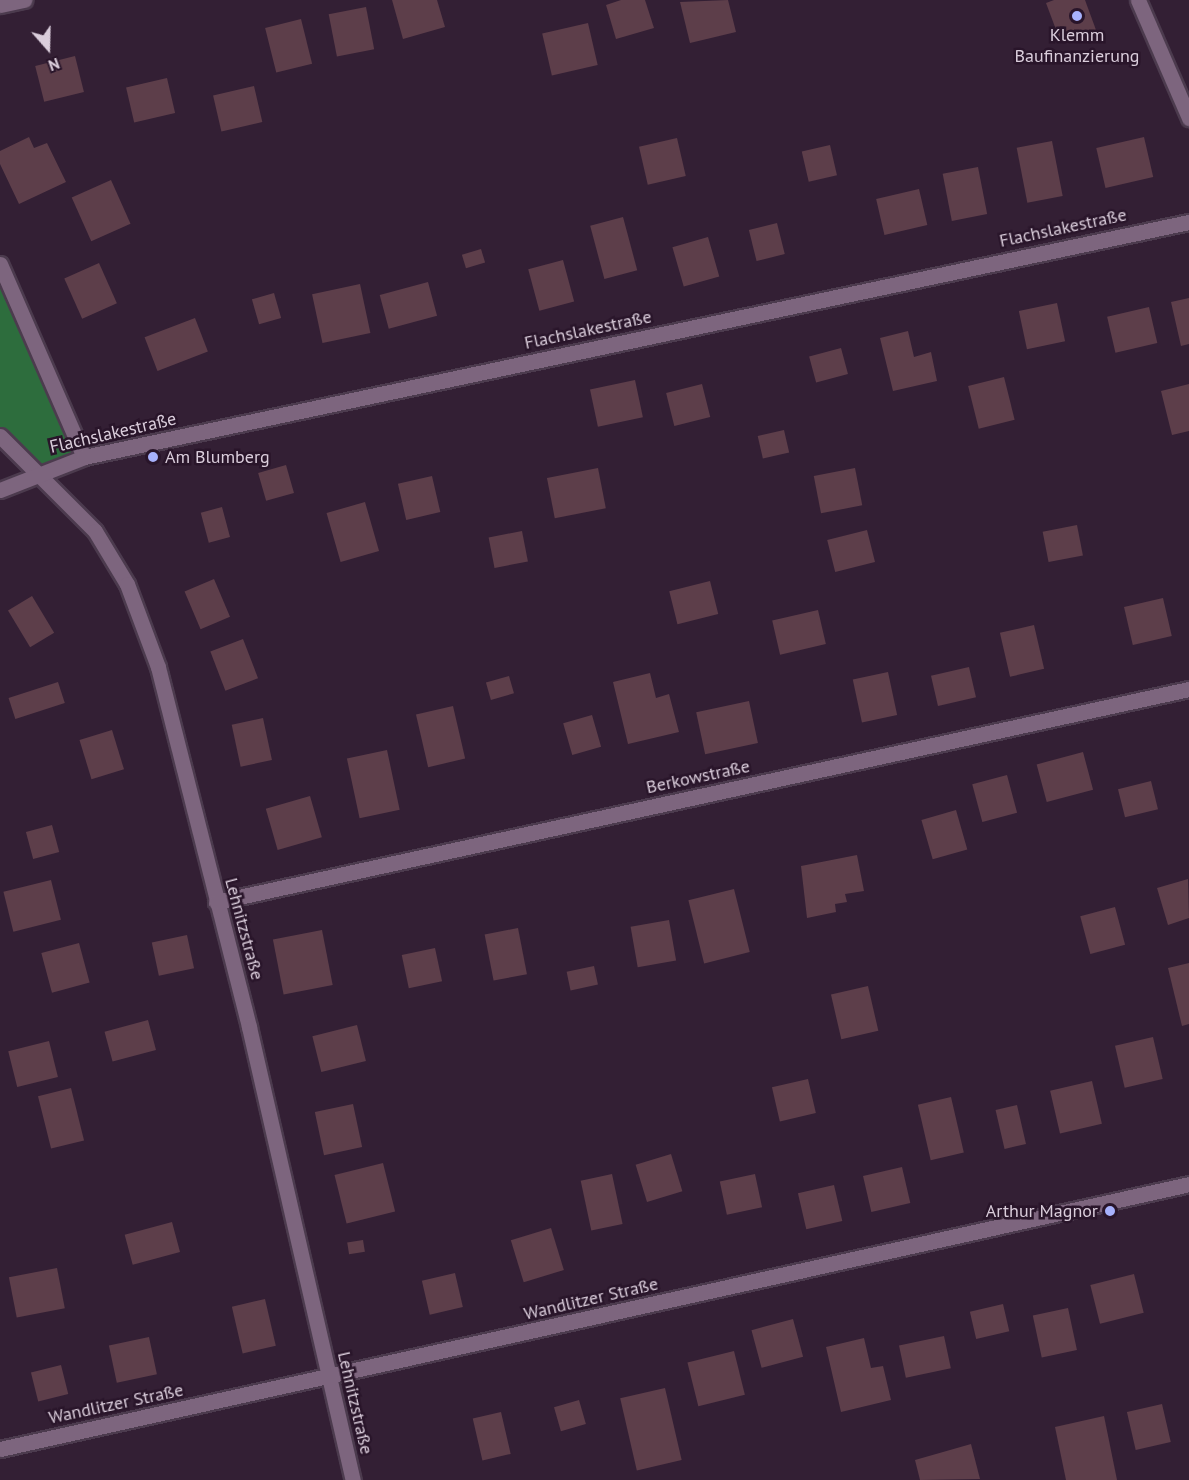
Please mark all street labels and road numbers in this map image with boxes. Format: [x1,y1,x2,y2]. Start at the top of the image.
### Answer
street label: Flachslakestraße [998,204,1128,252]
street label: Flachslakestraße [523,306,653,354]
street label: Flachslakestraße [48,408,178,458]
street label: Berkowstraße [644,755,752,799]
street label: Lehnitzstraße [220,876,268,982]
street label: Wandlitzer Straße [522,1273,660,1325]
street label: Lehnitzstraße [333,1350,377,1456]
street label: Wandlitzer Straße [47,1379,185,1429]

